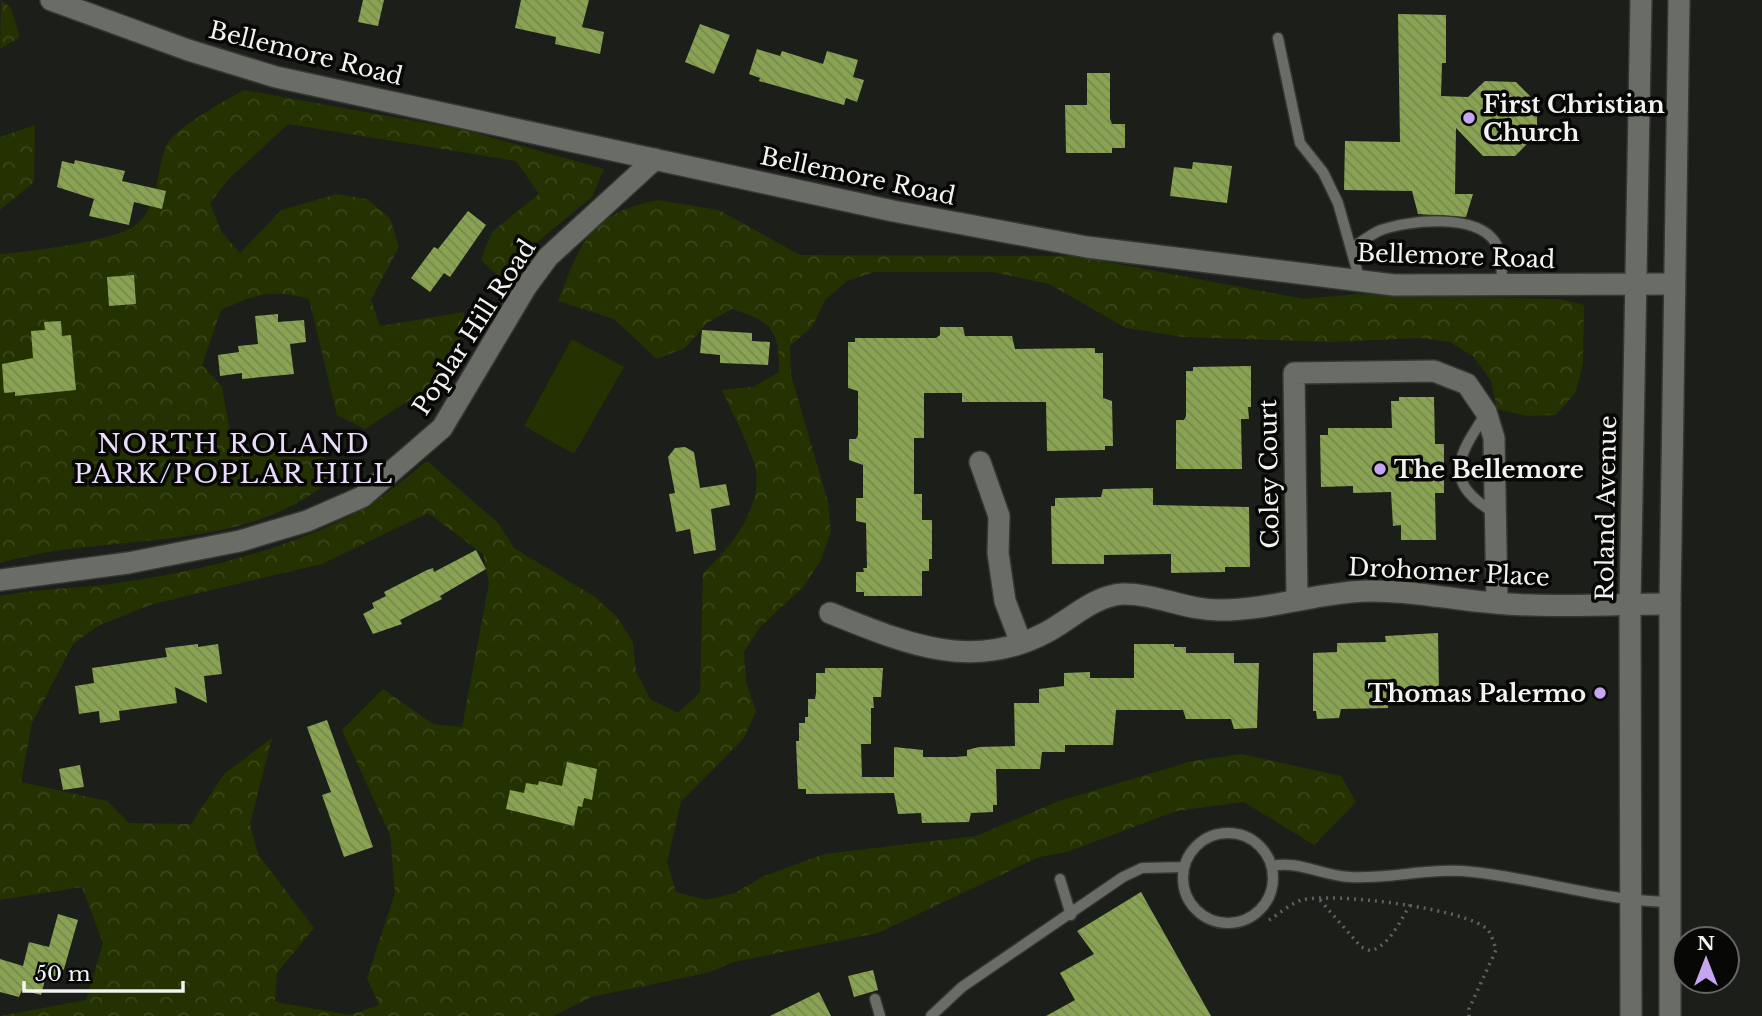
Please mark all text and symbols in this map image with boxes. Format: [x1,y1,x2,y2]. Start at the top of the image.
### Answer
street label: Bellemore Road [206,15,406,91]
place label: First Christian Church [1483,90,1665,147]
marker: First Christian Church [1461,110,1477,126]
street label: Bellemore Road [758,141,958,211]
street label: Poplar Hill Road [406,234,542,420]
street label: Bellemore Road [1356,238,1556,274]
street label: Coley Court [1253,399,1285,549]
street label: Roland Avenue [1590,415,1622,601]
district label: NORTH ROLAND PARK/POPLAR HILL [74,428,394,490]
place label: The Bellemore [1394,455,1584,484]
marker: The Bellemore [1372,461,1388,477]
street label: Drohomer Place [1348,552,1550,592]
place label: Thomas Palermo [1368,679,1586,708]
marker: Thomas Palermo [1592,685,1608,701]
north arrow [1671,925,1741,995]
text: N [1697,932,1715,955]
scale bar [24,950,184,994]
text: 50 m [35,961,91,987]

